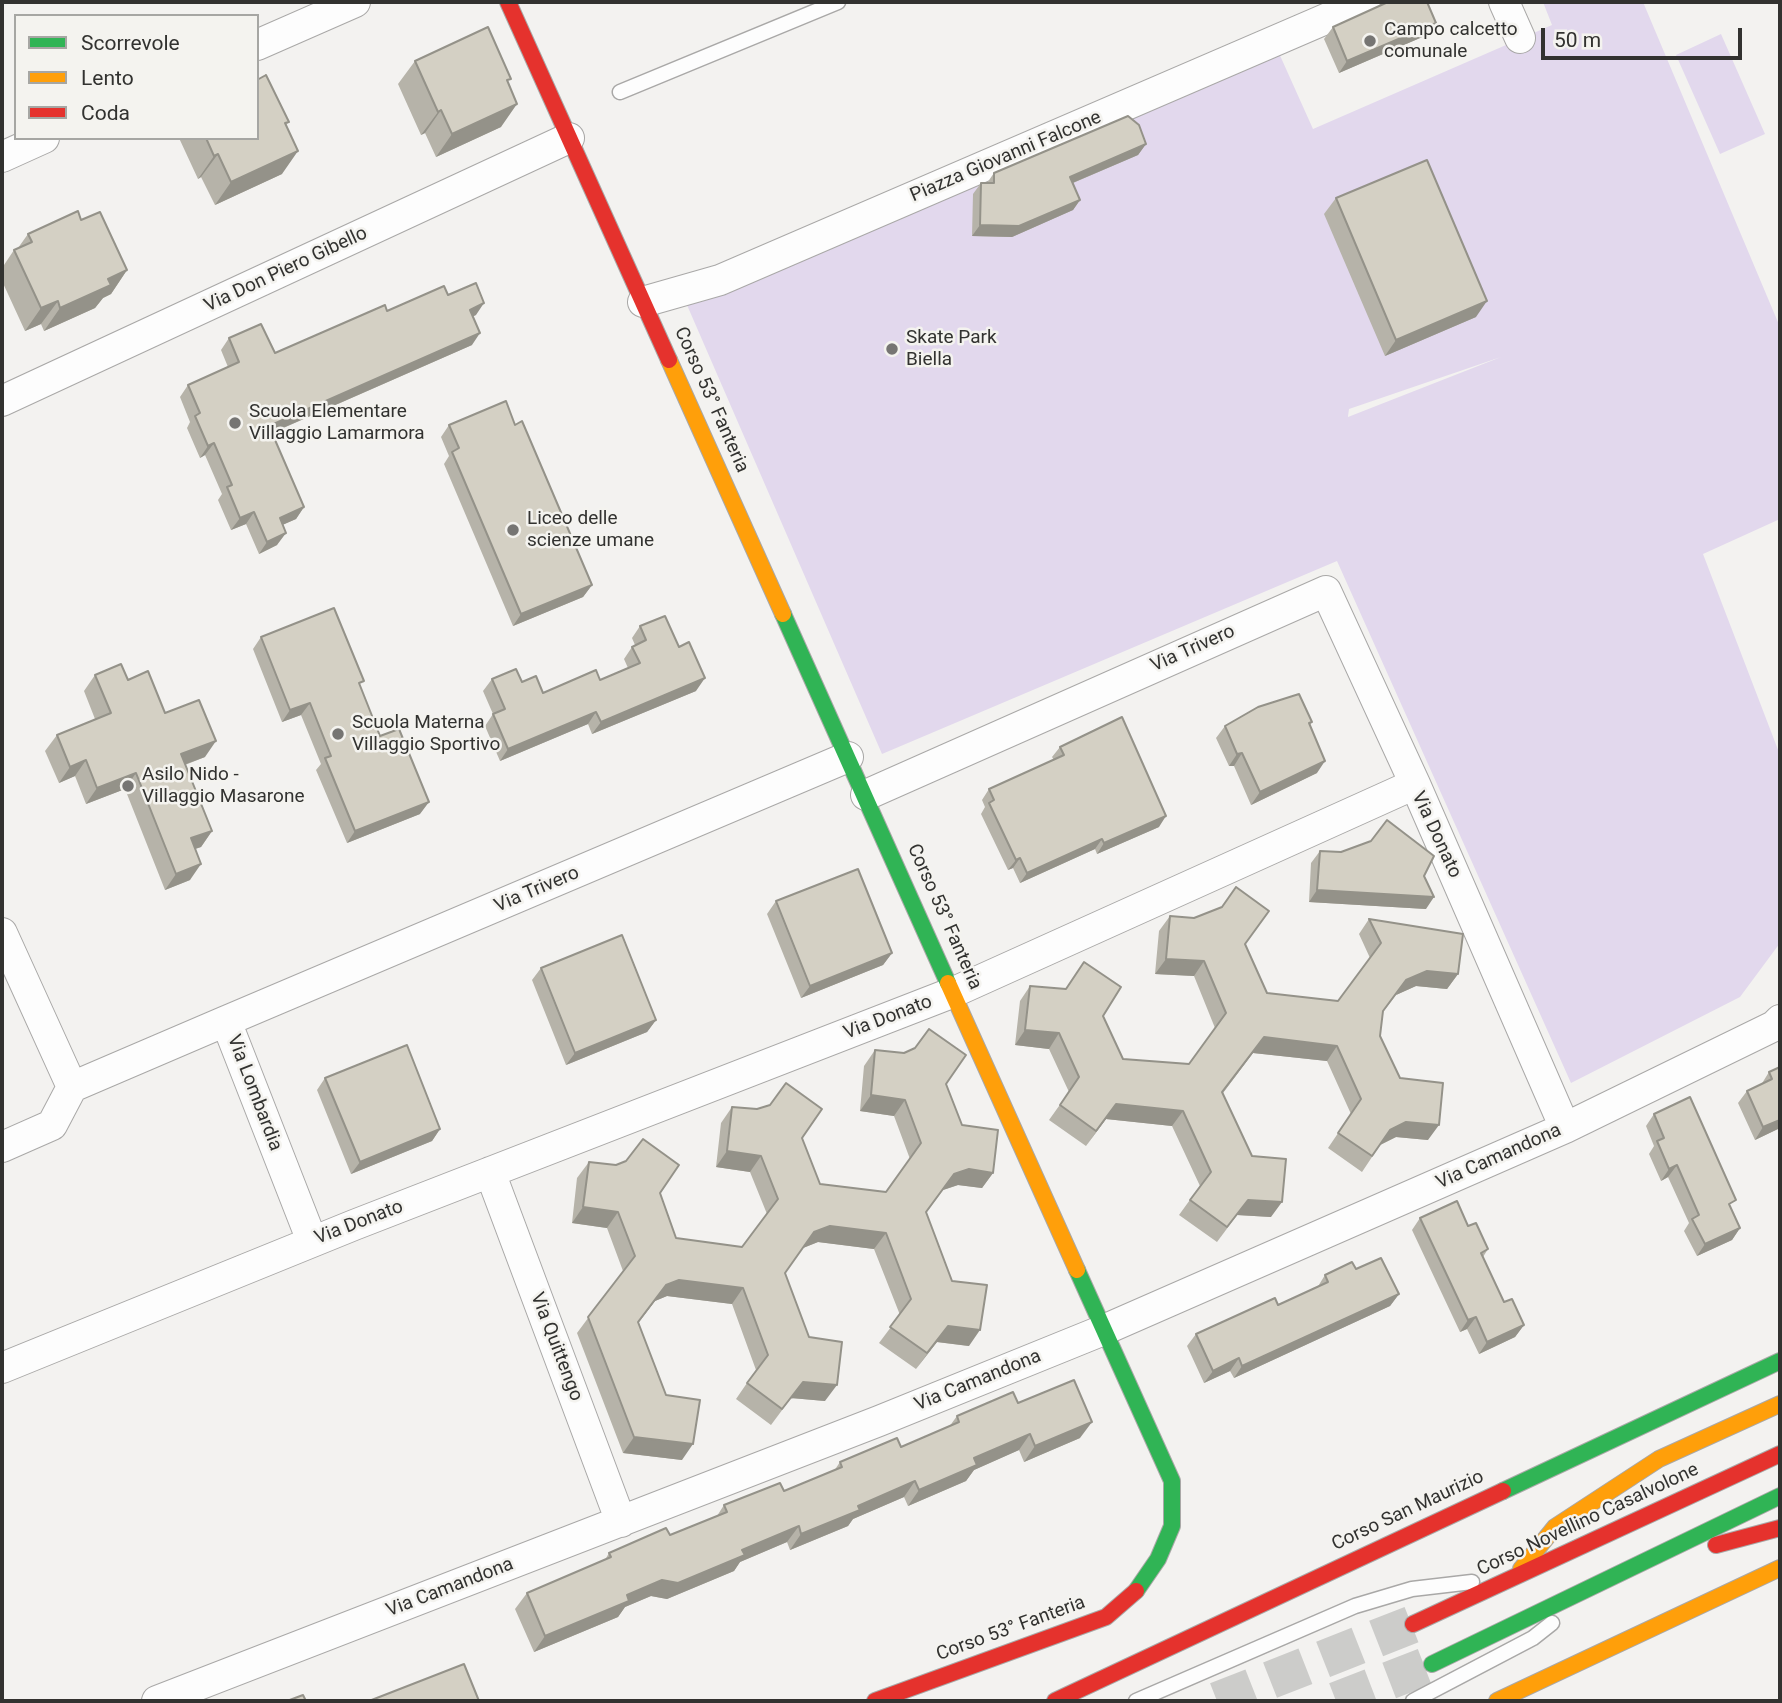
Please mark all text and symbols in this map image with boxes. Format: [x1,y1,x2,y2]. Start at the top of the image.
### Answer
legend [14,14,259,140]
scale bar [1544,14,1745,58]
place label: Campo calcetto comunale [1384,19,1518,63]
text: 50 m [1554,28,1601,52]
text: Scorrevole [81,31,180,55]
marker: Campo calcetto comunale [1362,33,1378,49]
text: Lento [81,66,134,90]
text: Coda [81,101,130,125]
street label: Piazza Giovanni Falcone [907,106,1105,208]
street label: Via Don Piero Gibello [201,222,371,318]
street label: Corso 53° Fanteria [669,324,753,476]
place label: Skate Park Biella [906,327,997,371]
marker: Skate Park Biella [884,341,900,357]
place label: Scuola Elementare Villaggio Lamarmora [249,401,425,445]
marker: Scuola Elementare Villaggio Lamarmora [227,415,243,431]
place label: Liceo delle scienze umane [527,508,654,552]
marker: Liceo delle scienze umane [505,522,521,538]
street label: Via Trivero [1147,620,1239,678]
place label: Scuola Materna Villaggio Sportivo [352,712,500,756]
marker: Scuola Materna Villaggio Sportivo [330,726,346,742]
place label: Asilo Nido - Villaggio Masarone [142,764,305,808]
marker: Asilo Nido - Villaggio Masarone [120,778,136,794]
street label: Via Donato [1406,788,1466,882]
street label: Corso 53° Fanteria [902,841,986,993]
street label: Via Trivero [491,862,583,918]
street label: Via Donato [841,991,935,1045]
street label: Via Lombardia [221,1032,287,1154]
street label: Via Camandona [1433,1119,1565,1195]
street label: Via Donato [312,1196,406,1250]
street label: Via Quittengo [525,1289,587,1405]
street label: Via Camandona [911,1345,1045,1417]
street label: Corso Novellino Casalvolone [1474,1459,1702,1581]
street label: Corso San Maurizio [1328,1466,1488,1556]
street label: Via Camandona [383,1553,517,1623]
street label: Corso 53° Fanteria [933,1591,1089,1667]

